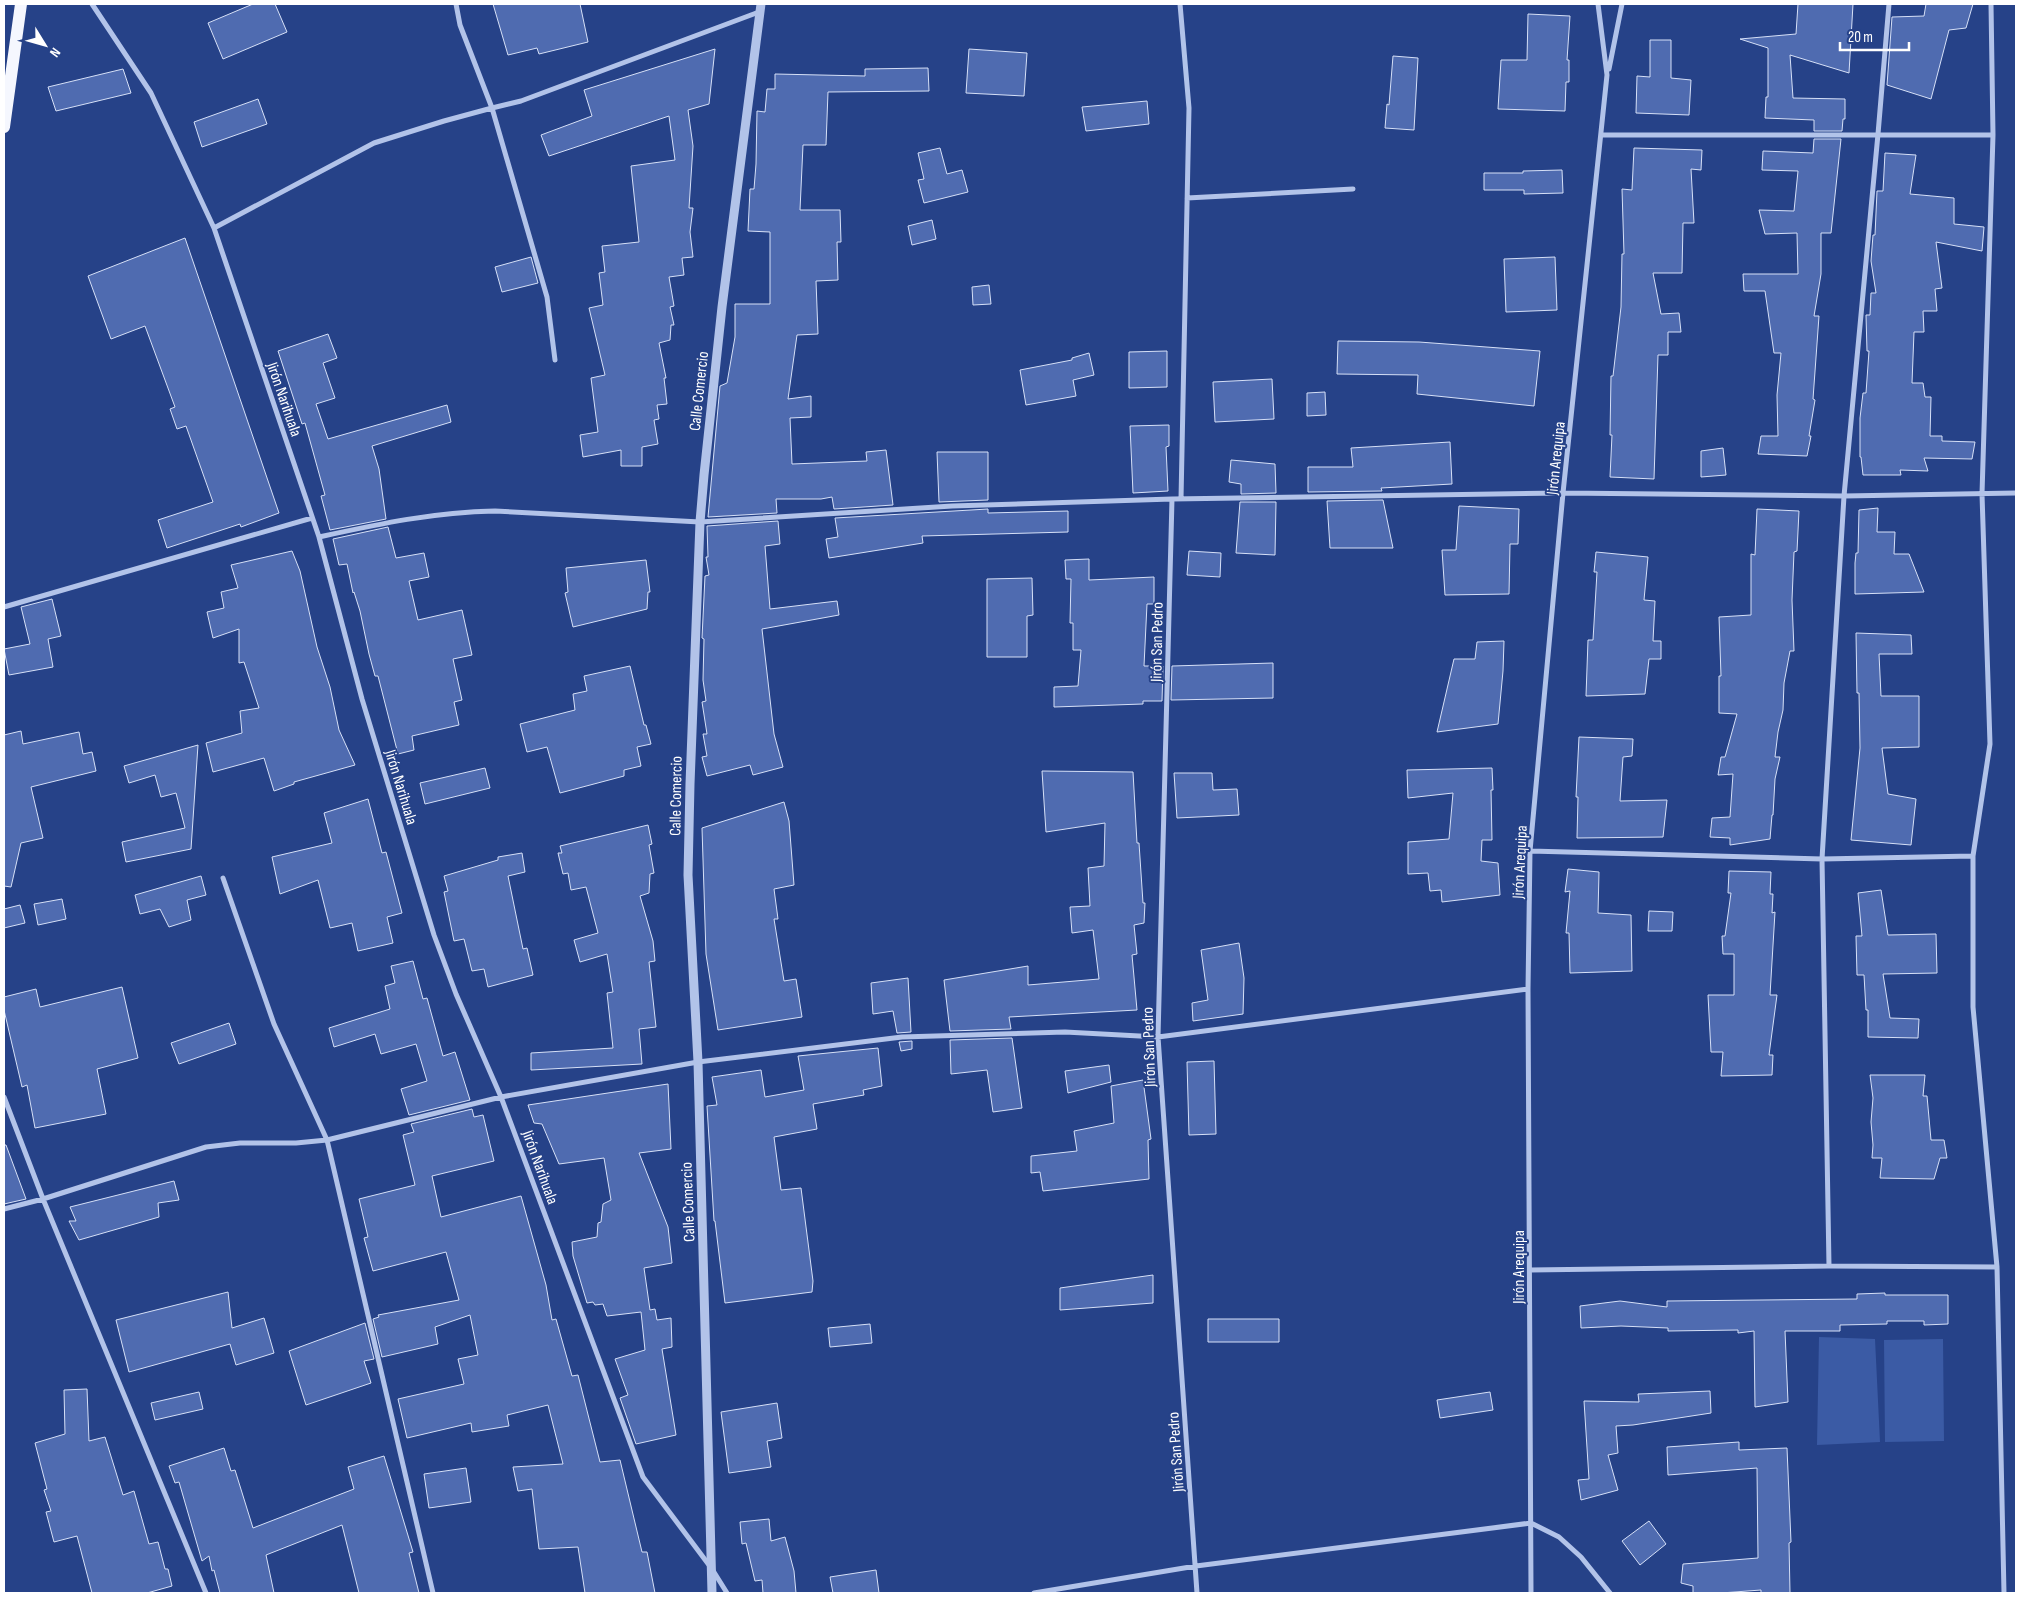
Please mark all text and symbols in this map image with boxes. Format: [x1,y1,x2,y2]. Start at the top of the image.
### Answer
north arrow [20,20,70,70]
scale bar [1840,20,1909,52]
text: 20 m [1848,28,1873,47]
text: N [46,44,64,61]
street label: Calle Comercio [686,350,713,432]
street label: Jirón Narihuala [262,359,305,439]
street label: Jirón Arequipa [1543,421,1570,497]
street label: Jirón San Pedro [1147,602,1168,683]
street label: Jirón Narihuala [380,747,421,827]
street label: Calle Comercio [666,756,687,836]
street label: Jirón Arequipa [1509,825,1532,900]
street label: Jirón San Pedro [1139,1007,1160,1088]
street label: Jirón Narihuala [517,1127,562,1207]
street label: Calle Comercio [678,1162,699,1242]
street label: Jirón Arequipa [1510,1230,1529,1305]
street label: Jirón San Pedro [1164,1411,1189,1493]

